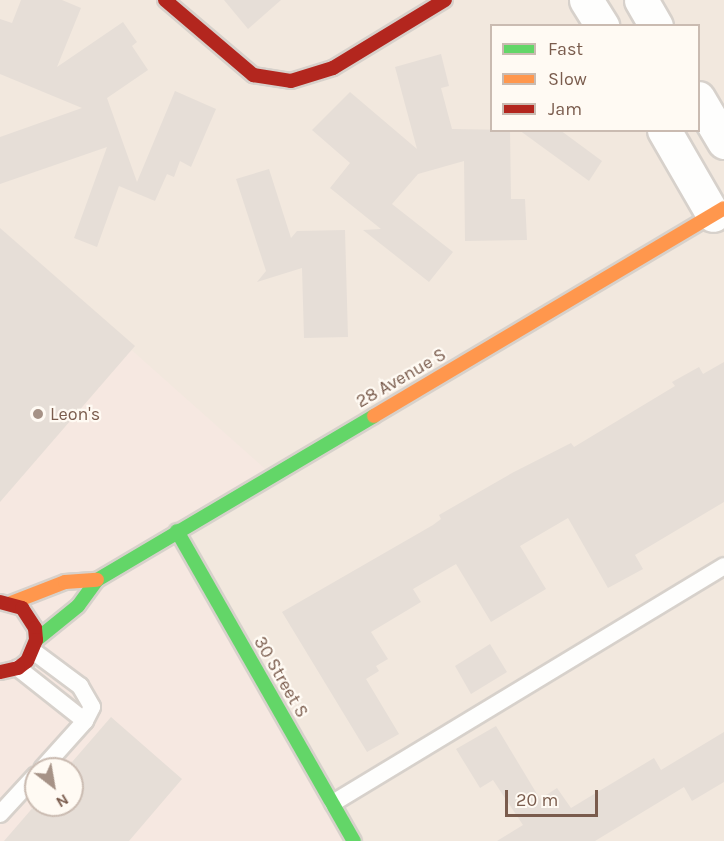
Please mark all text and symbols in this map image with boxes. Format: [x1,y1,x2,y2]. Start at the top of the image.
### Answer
legend [490,24,700,132]
text: Fast [548,38,583,60]
text: Slow [548,68,587,90]
text: Jam [548,98,582,120]
street label: 28 Avenue S [352,344,450,412]
place label: Leon's [50,403,100,425]
marker: Leon's [31,407,45,421]
street label: 30 Street S [249,633,313,721]
north arrow [24,757,84,817]
scale bar [508,778,601,816]
text: 20 m [516,789,558,811]
text: N [53,790,72,812]

